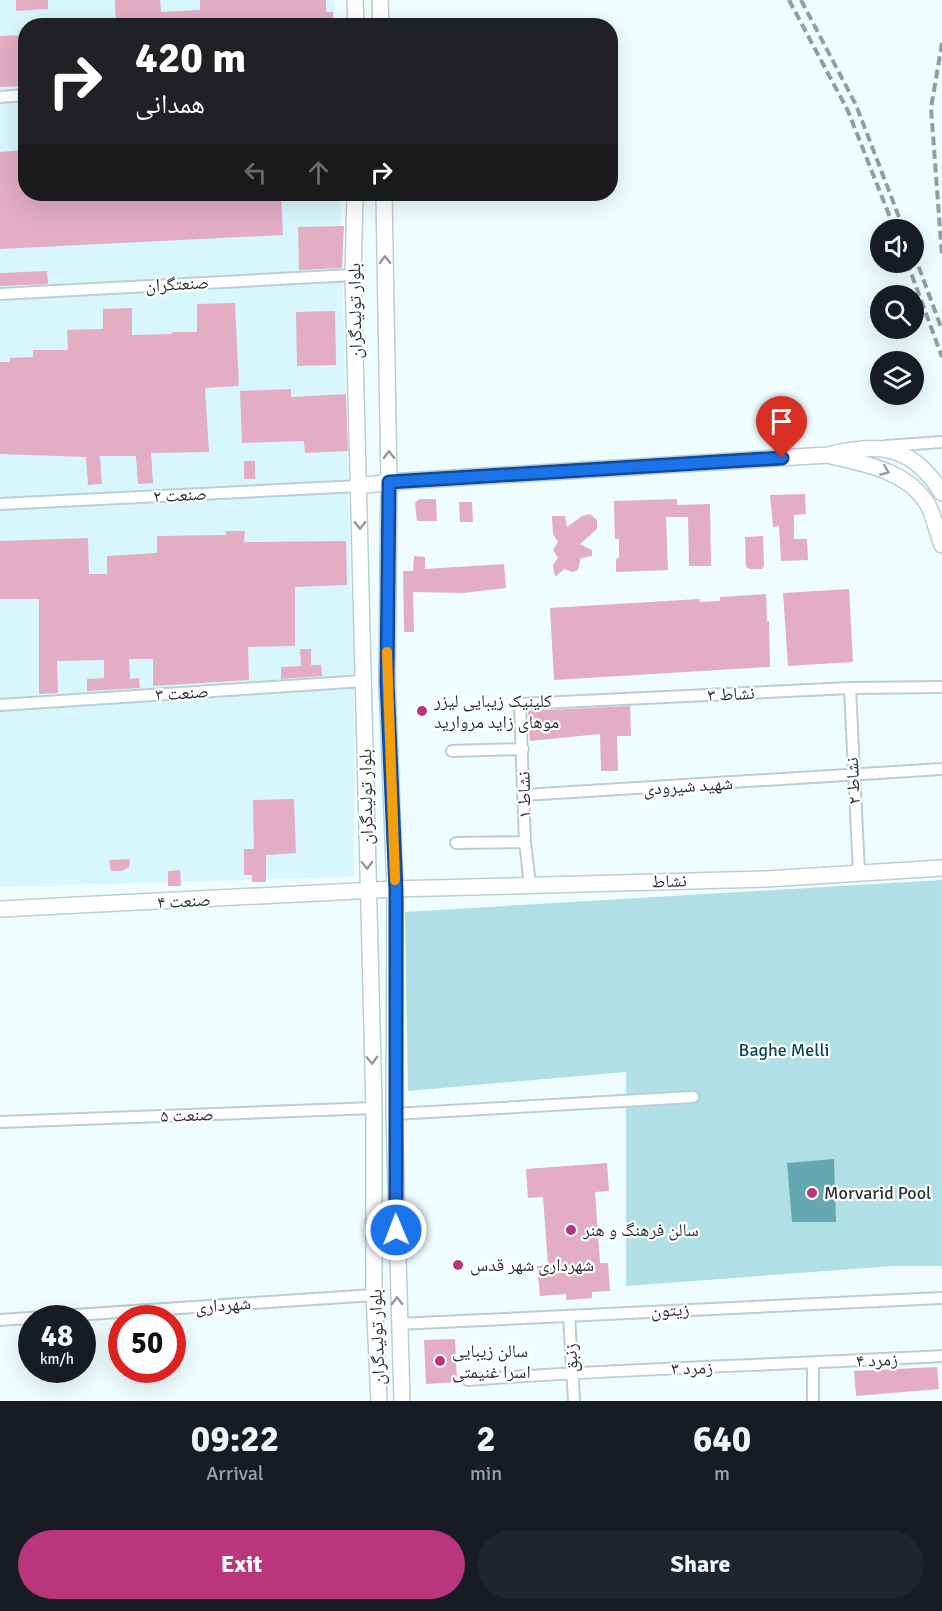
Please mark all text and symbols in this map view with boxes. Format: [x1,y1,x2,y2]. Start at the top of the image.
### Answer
text: 420 m [135,33,246,84]
icon: right [36,42,114,120]
text: همدانی [135,88,205,121]
icon: left [239,156,272,189]
icon: ahead [302,156,335,189]
icon: right [365,156,398,189]
map controls [870,219,924,405]
button: sound [870,219,924,273]
one-way arrow [379,255,391,264]
street label: بلوار تولیدگران [343,263,367,359]
street label: صنعتگران [145,271,209,297]
button: search [870,285,924,339]
button: layers [870,351,924,405]
pin [756,396,807,458]
icon: arrive [765,405,798,438]
one-way arrow [382,450,395,459]
one-way arrow [878,464,889,476]
street label: صنعت ۲ [153,483,207,507]
one-way arrow [354,520,367,529]
street label: صنعت ۳ [154,680,210,706]
street label: نشاط ۳ [707,682,755,706]
place label: کلینیک زیبایی لیزر موهای زاید مروارید [433,690,559,733]
marker: کلینیک زیبایی لیزر موهای زاید مروارید [415,704,429,718]
street label: بلوار تولیدگران [354,749,378,845]
street label: نشاط ۲ [841,757,865,805]
street label: نشاط ۱ [513,771,535,819]
street label: شهید شیرودی [642,772,734,800]
one-way arrow [361,861,373,870]
street label: نشاط [651,869,687,893]
street label: صنعت ۴ [157,889,211,913]
park label: Baghe Melli [739,1039,829,1061]
one-way arrow [366,1056,379,1065]
street label: صنعت ۵ [160,1103,214,1127]
place label: Morvarid Pool [824,1182,931,1204]
marker: Morvarid Pool [805,1186,819,1200]
position arrow [364,1198,428,1262]
place label: سالن فرهنگ و هنر [582,1219,699,1241]
marker: سالن فرهنگ و هنر [564,1223,578,1237]
place label: شهرداری شهر قدس [470,1254,594,1276]
marker: شهرداری شهر قدس [451,1258,465,1272]
street label: بلوار تولیدگران [364,1289,390,1385]
street label: شهرداری [194,1292,252,1318]
one-way arrow [391,1296,404,1305]
street label: زیتون [650,1298,690,1322]
speed limit sign: 50 [108,1305,186,1383]
text: 48 [41,1318,73,1355]
place label: سالن زیبایی اسرا غنیمتی [452,1340,531,1383]
street label: زنبق [559,1343,583,1373]
street label: زمرد ۴ [855,1348,899,1372]
text: km/h [40,1350,74,1368]
marker: سالن زیبایی اسرا غنیمتی [433,1354,447,1368]
street label: زمرد ۳ [671,1356,713,1380]
text: 09:22 [191,1417,279,1462]
text: 2 [476,1417,496,1462]
text: 640 [693,1417,751,1462]
text: Arrival [206,1461,264,1486]
text: min [470,1461,502,1486]
text: m [714,1461,730,1486]
button: Exit [18,1530,465,1599]
button: Share [477,1530,924,1599]

